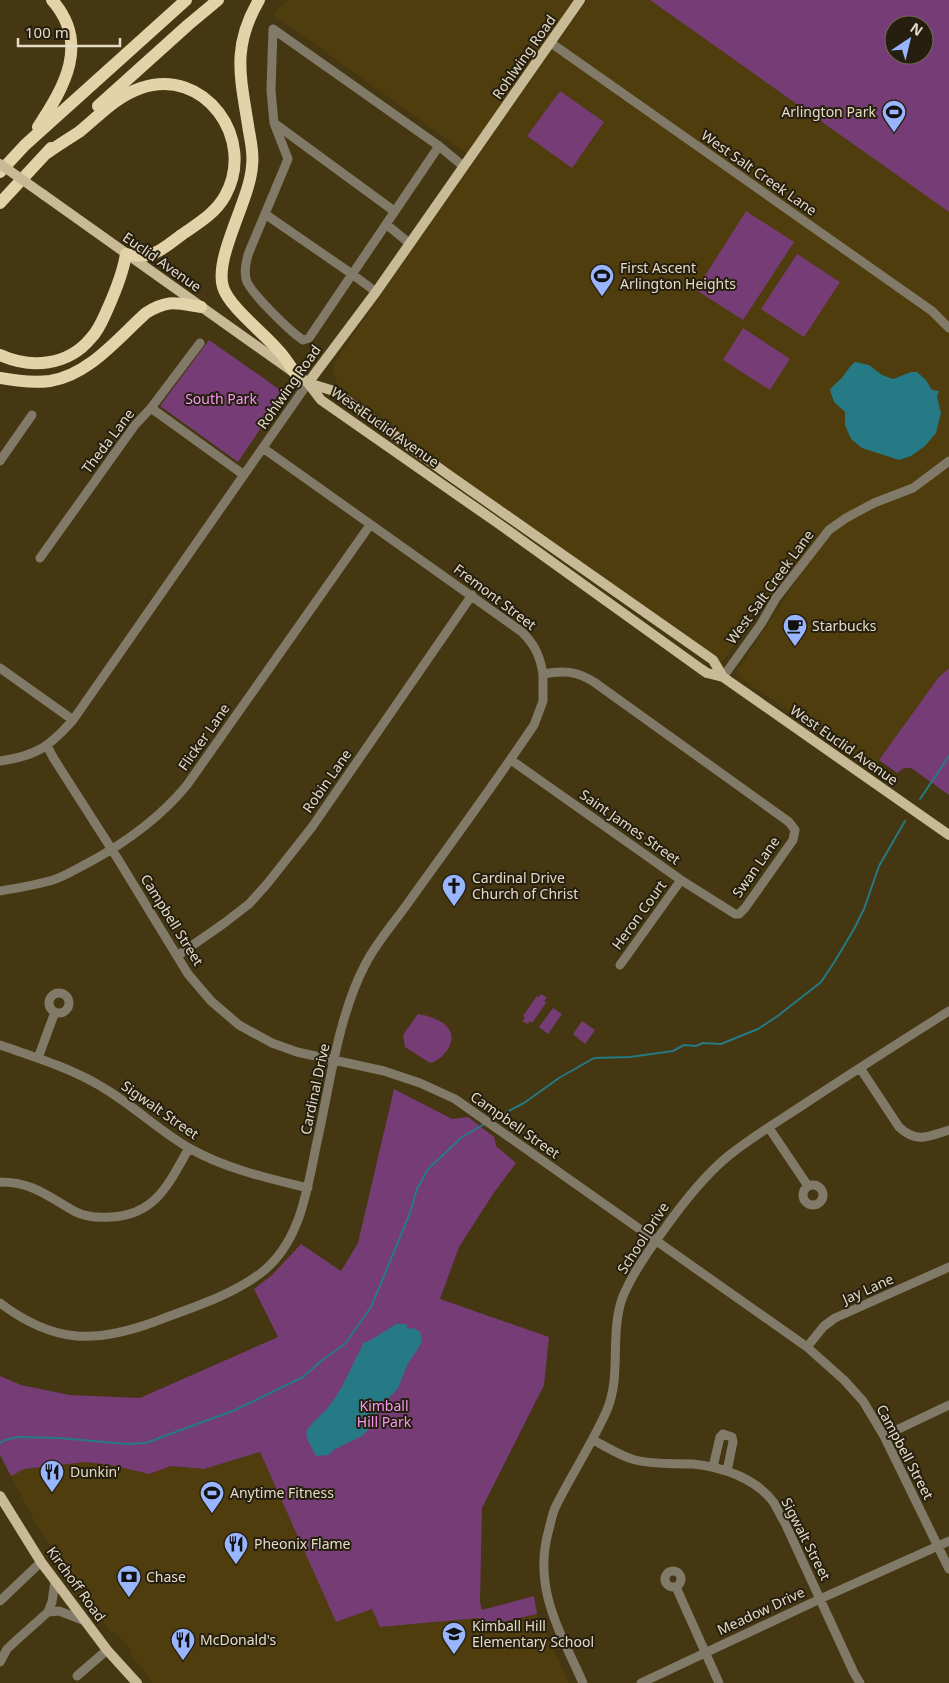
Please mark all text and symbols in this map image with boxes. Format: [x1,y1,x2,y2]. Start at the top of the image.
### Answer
street label: Rohlwing Road [488,11,560,103]
scale bar [18,15,120,47]
north arrow [884,15,934,65]
text: N [907,18,927,40]
text: 100 m [25,22,69,42]
sports icon: Arlington Park [881,99,907,133]
place label: Arlington Park [781,102,877,121]
street label: West Salt Creek Lane [698,126,821,220]
street label: Euclid Avenue [119,227,205,296]
place label: First Ascent Arlington Heights [620,258,736,293]
sports icon: First Ascent Arlington Heights [589,263,615,297]
street label: Rohlwing Road [253,341,325,433]
street label: West Euclid Avenue [327,382,443,471]
park label: South Park [185,389,257,408]
street label: Theda Lane [77,404,138,477]
street label: West Salt Creek Lane [722,526,818,648]
street label: Fremont Street [450,559,540,634]
cafe icon: Starbucks [782,613,808,647]
place label: Starbucks [812,616,877,635]
street label: Flicker Lane [174,699,234,774]
street label: West Euclid Avenue [786,700,902,789]
street label: Robin Lane [298,745,355,816]
street label: Saint James Street [576,785,684,868]
street label: Swan Lane [728,832,784,901]
place label: Cardinal Drive Church of Christ [472,868,578,903]
street label: Campbell Street [137,870,208,969]
church icon: Cardinal Drive Church of Christ [441,873,467,907]
street label: Heron Court [607,876,670,953]
street label: Cardinal Drive [296,1041,333,1136]
street label: Sigwalt Street [118,1076,203,1143]
street label: Campbell Street [467,1087,564,1162]
street label: School Drive [612,1198,673,1277]
street label: Jay Lane [837,1269,897,1309]
park label: Kimball Hill Park [357,1396,412,1431]
street label: Campbell Street [872,1401,938,1503]
restaurant icon: Dunkin' [39,1459,65,1493]
place label: Dunkin' [70,1462,120,1481]
sports icon: Anytime Fitness [199,1480,225,1514]
place label: Anytime Fitness [230,1483,334,1502]
street label: Sigwalt Street [778,1494,835,1583]
restaurant icon: Pheonix Flame [223,1531,249,1565]
place label: Pheonix Flame [254,1534,351,1553]
street label: Kirchoff Road [43,1542,110,1625]
bank icon: Chase [116,1564,142,1598]
place label: Chase [146,1567,186,1586]
street label: Meadow Drive [714,1582,808,1639]
place label: Kimball Hill Elementary School [472,1616,594,1651]
school or university icon: Kimball Hill Elementary School [441,1621,467,1655]
restaurant icon: McDonald's [170,1627,196,1661]
place label: McDonald's [200,1630,277,1649]

